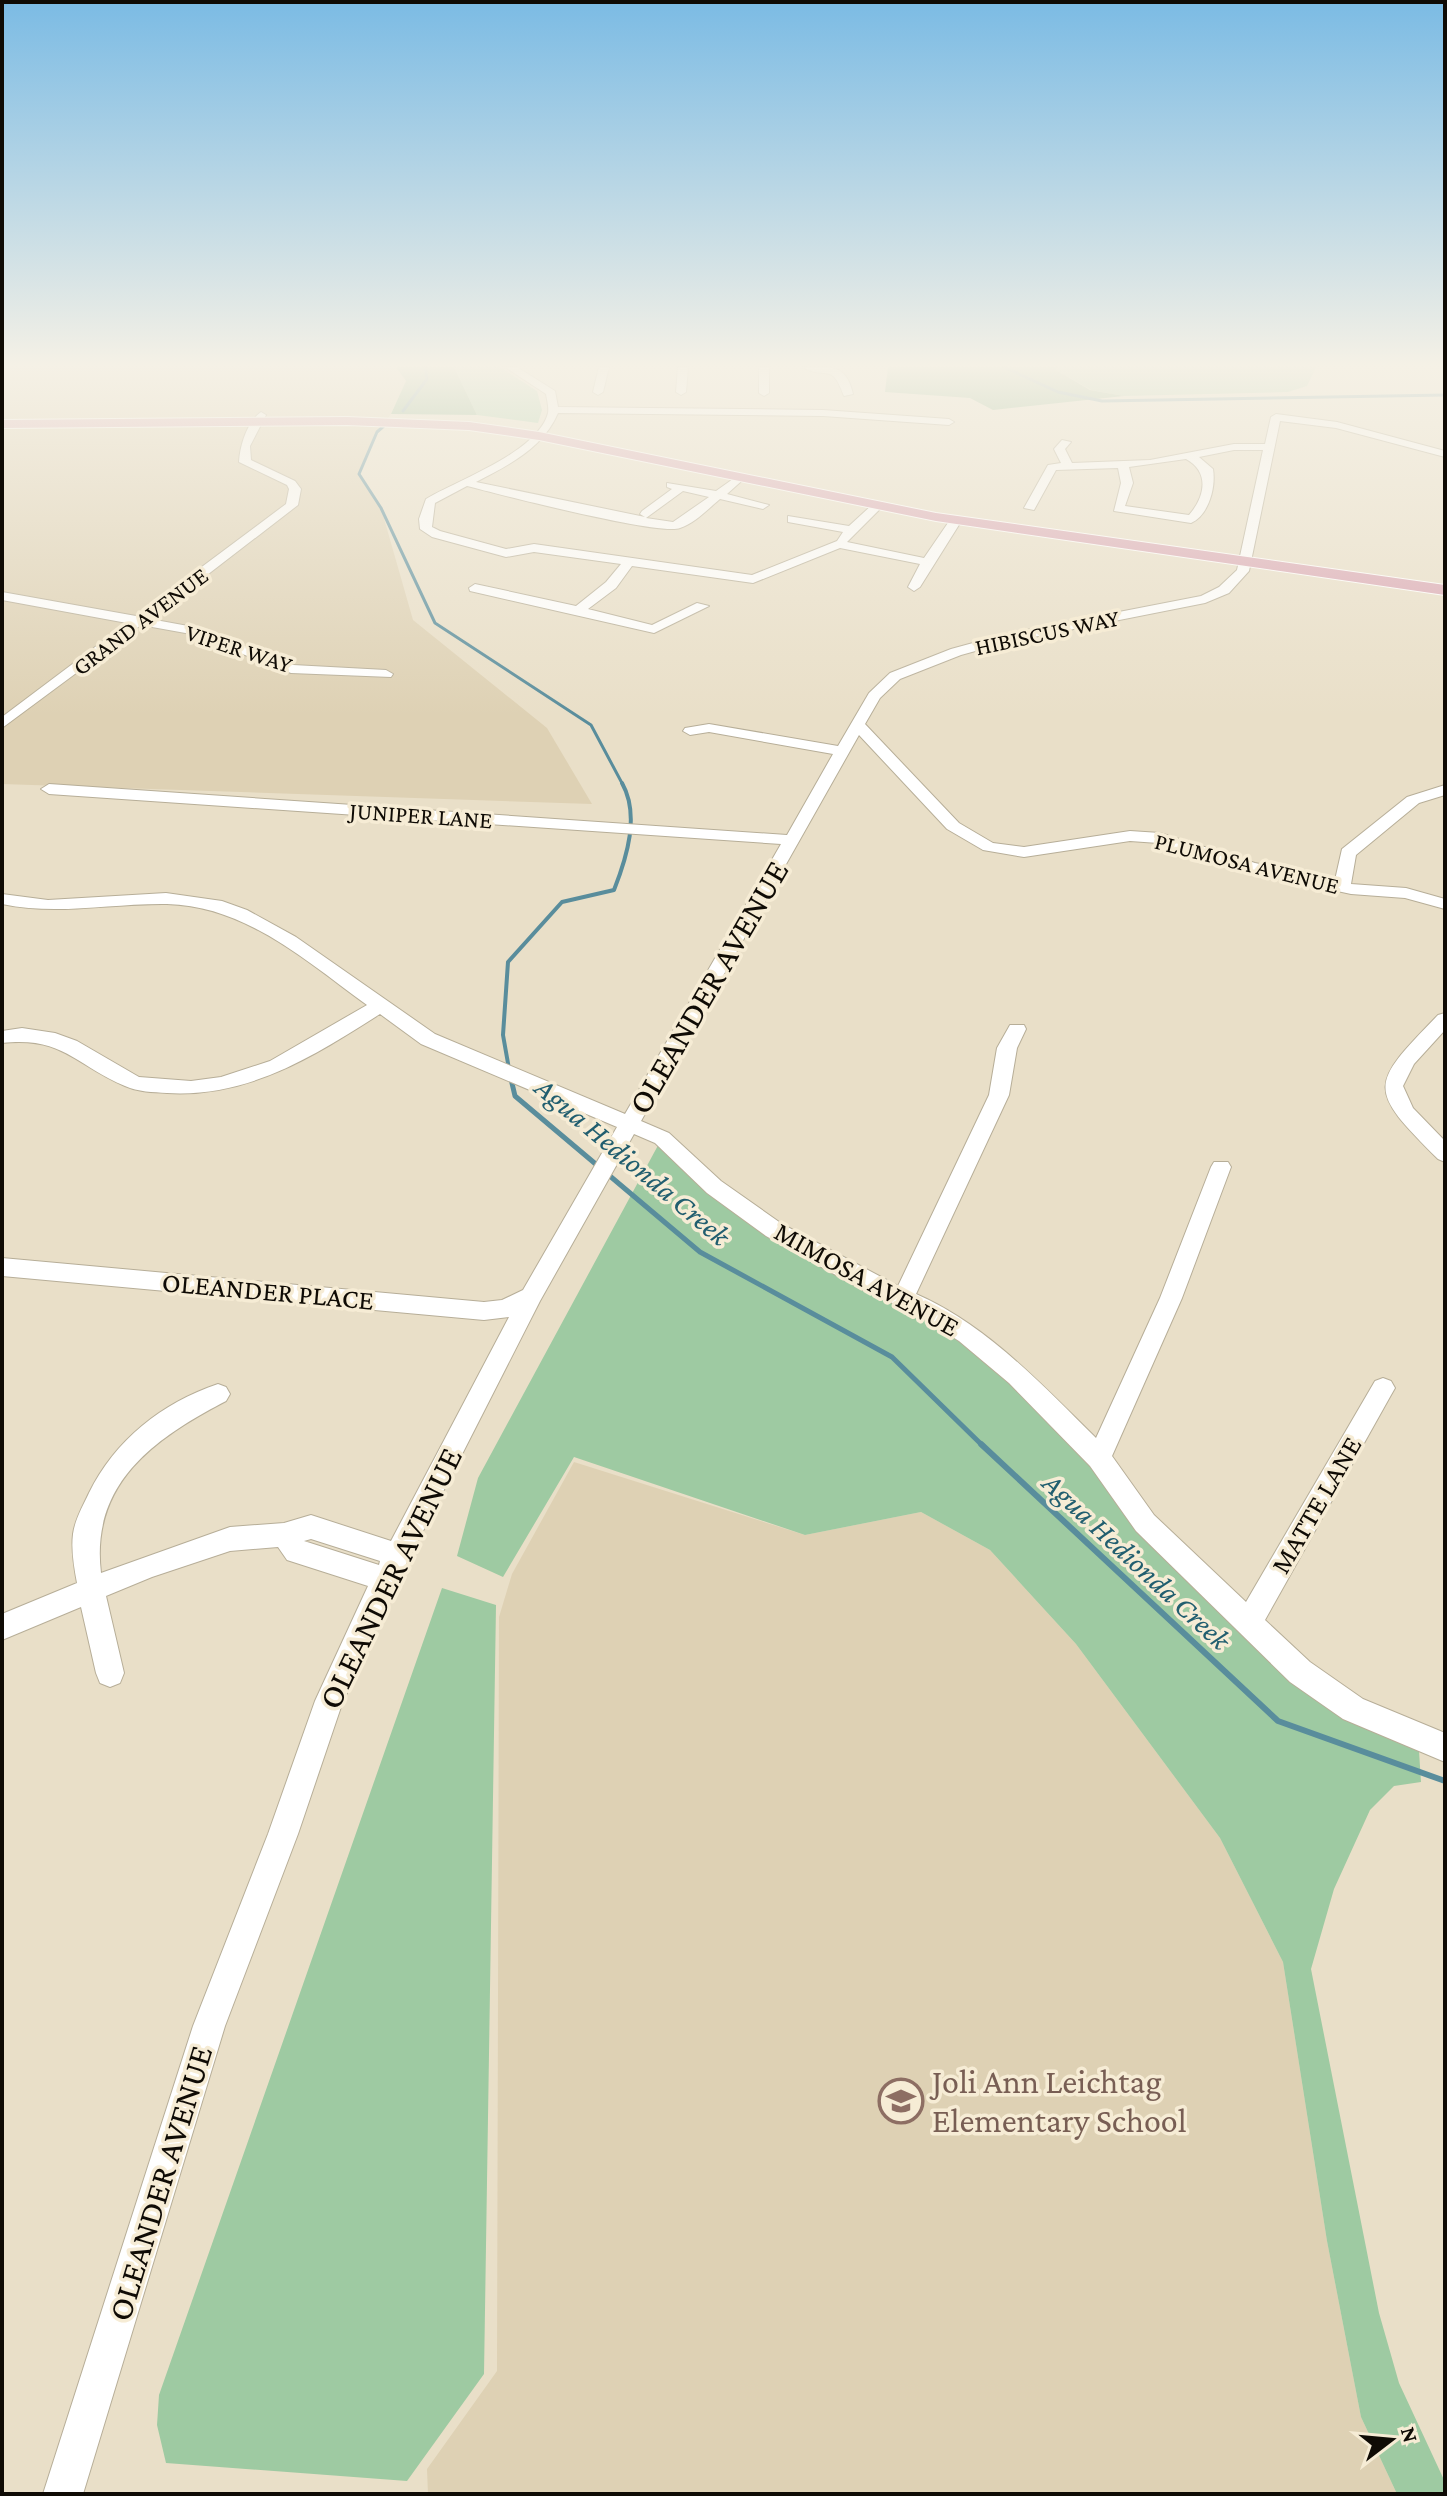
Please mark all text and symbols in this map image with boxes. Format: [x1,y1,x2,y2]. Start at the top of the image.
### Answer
street label: GRAND AVENUE [67,561,213,681]
street label: HIBISCUS WAY [973,603,1122,660]
street label: VIPER WAY [182,618,296,678]
street label: JUNIPER LANE [347,796,493,833]
street label: PLUMOSA AVENUE [1152,827,1342,899]
street label: OLEANDER AVENUE [621,854,795,1120]
water label: Agua Hedionda Creek [527,1069,738,1254]
street label: MIMOSA AVENUE [769,1215,965,1343]
street label: OLEANDER PLACE [161,1266,375,1316]
street label: MATTE LANE [1264,1431,1368,1579]
street label: OLEANDER AVENUE [311,1442,469,1714]
water label: Agua Hedionda Creek [1034,1464,1239,1658]
street label: OLEANDER AVENUE [101,2041,219,2325]
place label: Joli Ann Leichtag Elementary School [929,2063,1187,2140]
school or university icon: Joli Ann Leichtag Elementary School [877,2077,925,2125]
north arrow [1351,2400,1431,2480]
text: N [1396,2424,1424,2445]

